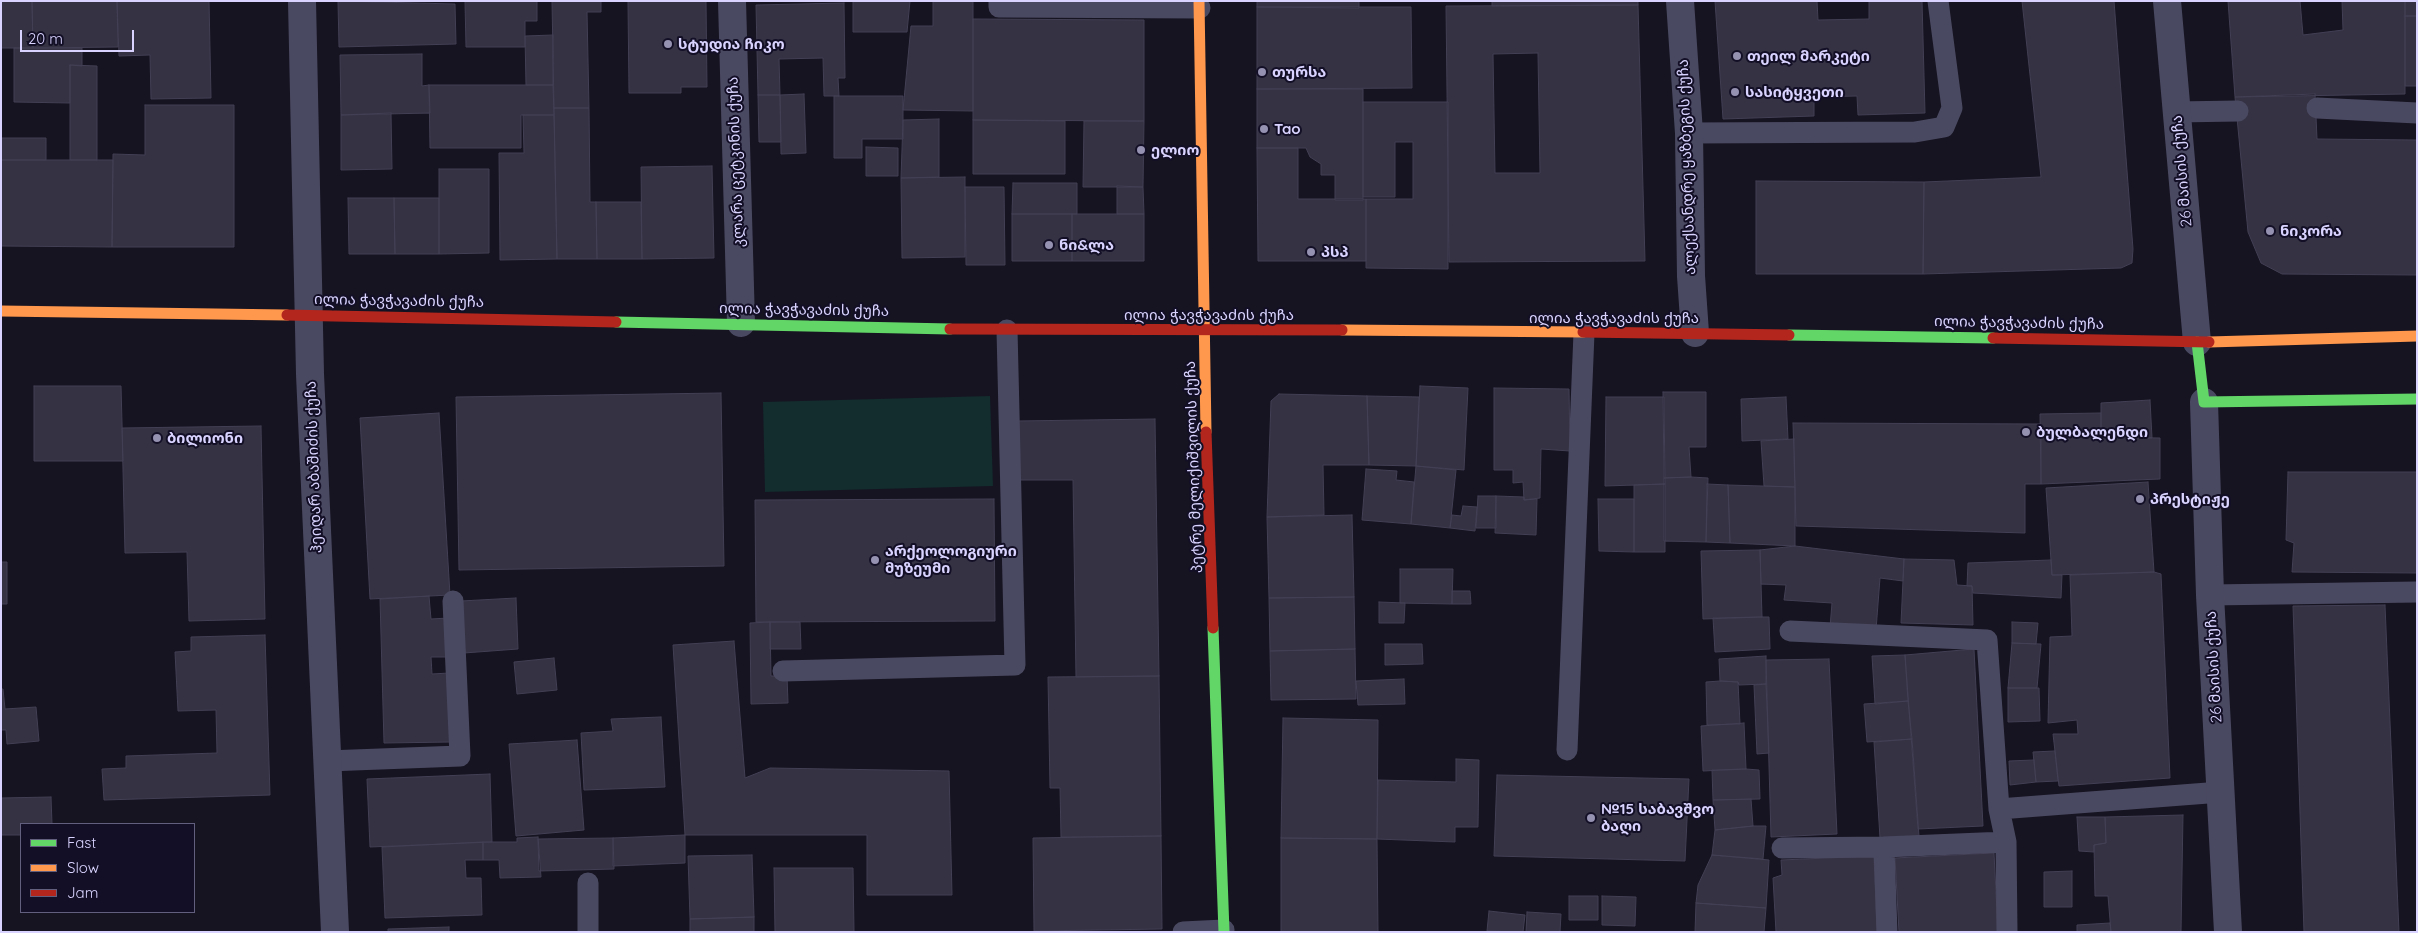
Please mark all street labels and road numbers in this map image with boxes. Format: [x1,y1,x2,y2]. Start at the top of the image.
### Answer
street label: ალექსანდრე ყაზბეგის ქუჩა [1674,59,1700,275]
street label: კლარა ცეტკინის ქუჩა [724,76,748,248]
street label: 26 მაისის ქუჩა [2168,114,2196,228]
street label: ილია ჭავჭავაძის ქუჩა [314,291,484,311]
street label: ილია ჭავჭავაძის ქუჩა [719,300,889,320]
street label: ილია ჭავჭავაძის ქუჩა [1124,306,1294,324]
street label: ილია ჭავჭავაძის ქუჩა [1529,309,1699,327]
street label: ილია ჭავჭავაძის ქუჩა [1934,313,2104,333]
street label: პეტრე მელიქიშვილის ქუჩა [1181,361,1207,573]
street label: ჰეიდარ აბაშიძის ქუჩა [302,381,326,553]
street label: 26 მაისის ქუჩა [2202,610,2226,724]

